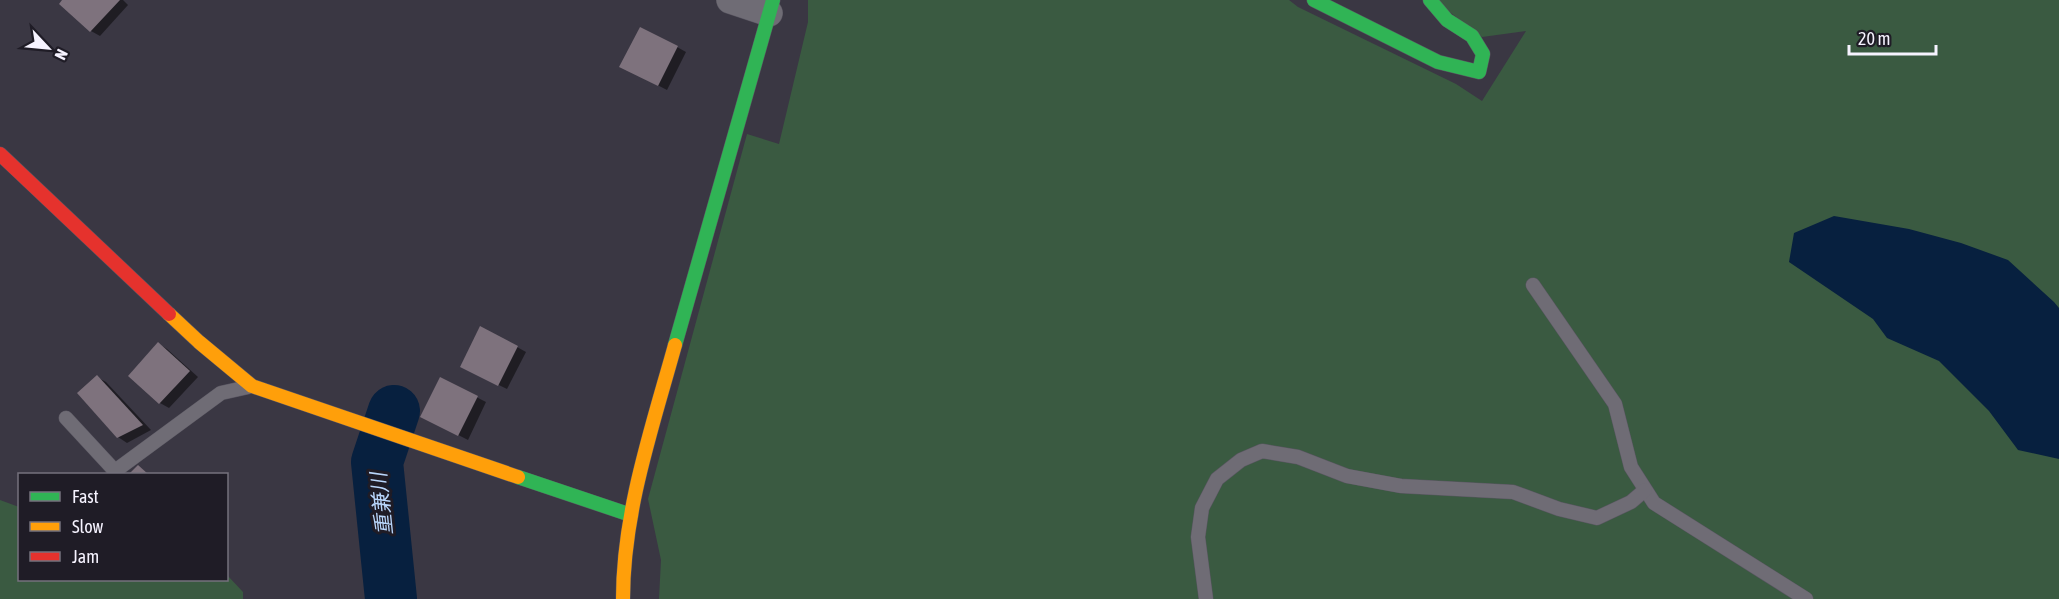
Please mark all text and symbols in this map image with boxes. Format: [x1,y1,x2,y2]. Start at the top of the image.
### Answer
north arrow [18,18,78,78]
scale bar [1849,18,1936,56]
text: 20 m [1858,28,1890,49]
text: N [51,46,72,63]
water label: 重兼川 [366,469,396,537]
legend [18,473,228,581]
text: Fast [72,486,99,507]
text: Slow [72,516,103,537]
text: Jam [72,546,99,567]

